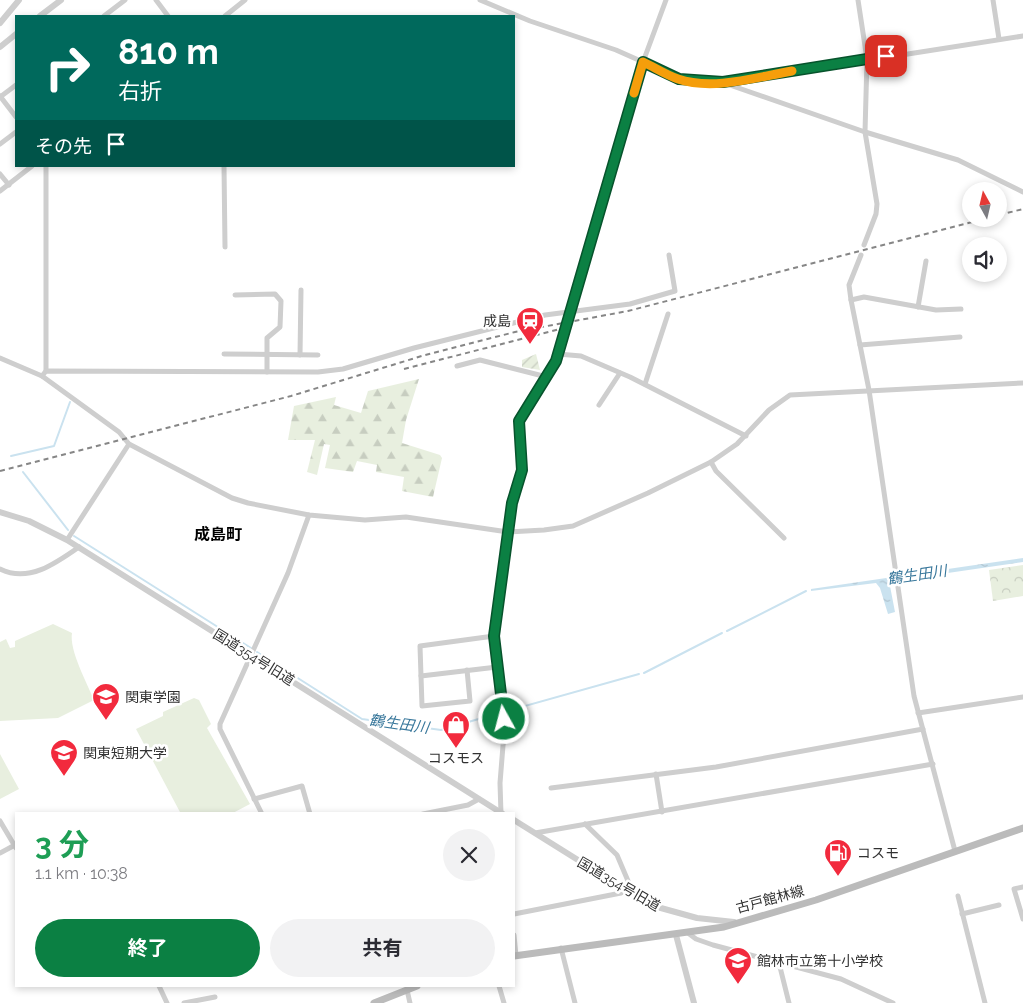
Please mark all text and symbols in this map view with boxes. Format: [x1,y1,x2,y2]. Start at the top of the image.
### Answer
text: 810 m [118,31,219,72]
icon: right [35,35,100,100]
pin [865,35,907,77]
icon: arrive [872,42,900,70]
text: 右折 [118,78,162,104]
icon: arrive [102,130,130,158]
text: その先 [35,135,92,157]
north arrow [962,182,1008,228]
map controls [962,182,1007,282]
button: sound [962,237,1007,282]
station icon: 成島 [515,306,545,345]
place label: 成島 [483,313,511,329]
district label: 成島町 [194,525,242,544]
water label: 鶴生田川 [886,562,950,588]
street label: 国道354号旧道 [210,626,298,688]
school or university icon: 関東学園 [91,682,121,721]
place label: 関東学園 [125,689,181,705]
position arrow [477,692,529,744]
shop icon: コスモス [441,710,471,749]
water label: 鶴生田川 [368,711,432,737]
school or university icon: 関東短期大学 [49,738,79,777]
place label: 関東短期大学 [83,745,167,761]
place label: コスモス [428,750,484,766]
text: 3 分 [35,827,89,862]
button: close [443,829,495,881]
fuel station icon: コスモ [823,838,853,877]
place label: コスモ [857,845,899,861]
street label: 国道354号旧道 [575,854,663,914]
text: 1.1 km · 10:38 [35,864,128,883]
street label: 古戸館林線 [734,882,806,916]
button: 終了 [35,919,260,977]
button: 共有 [270,919,495,977]
school or university icon: 館林市立第十小学校 [723,946,753,985]
place label: 館林市立第十小学校 [757,953,883,969]

